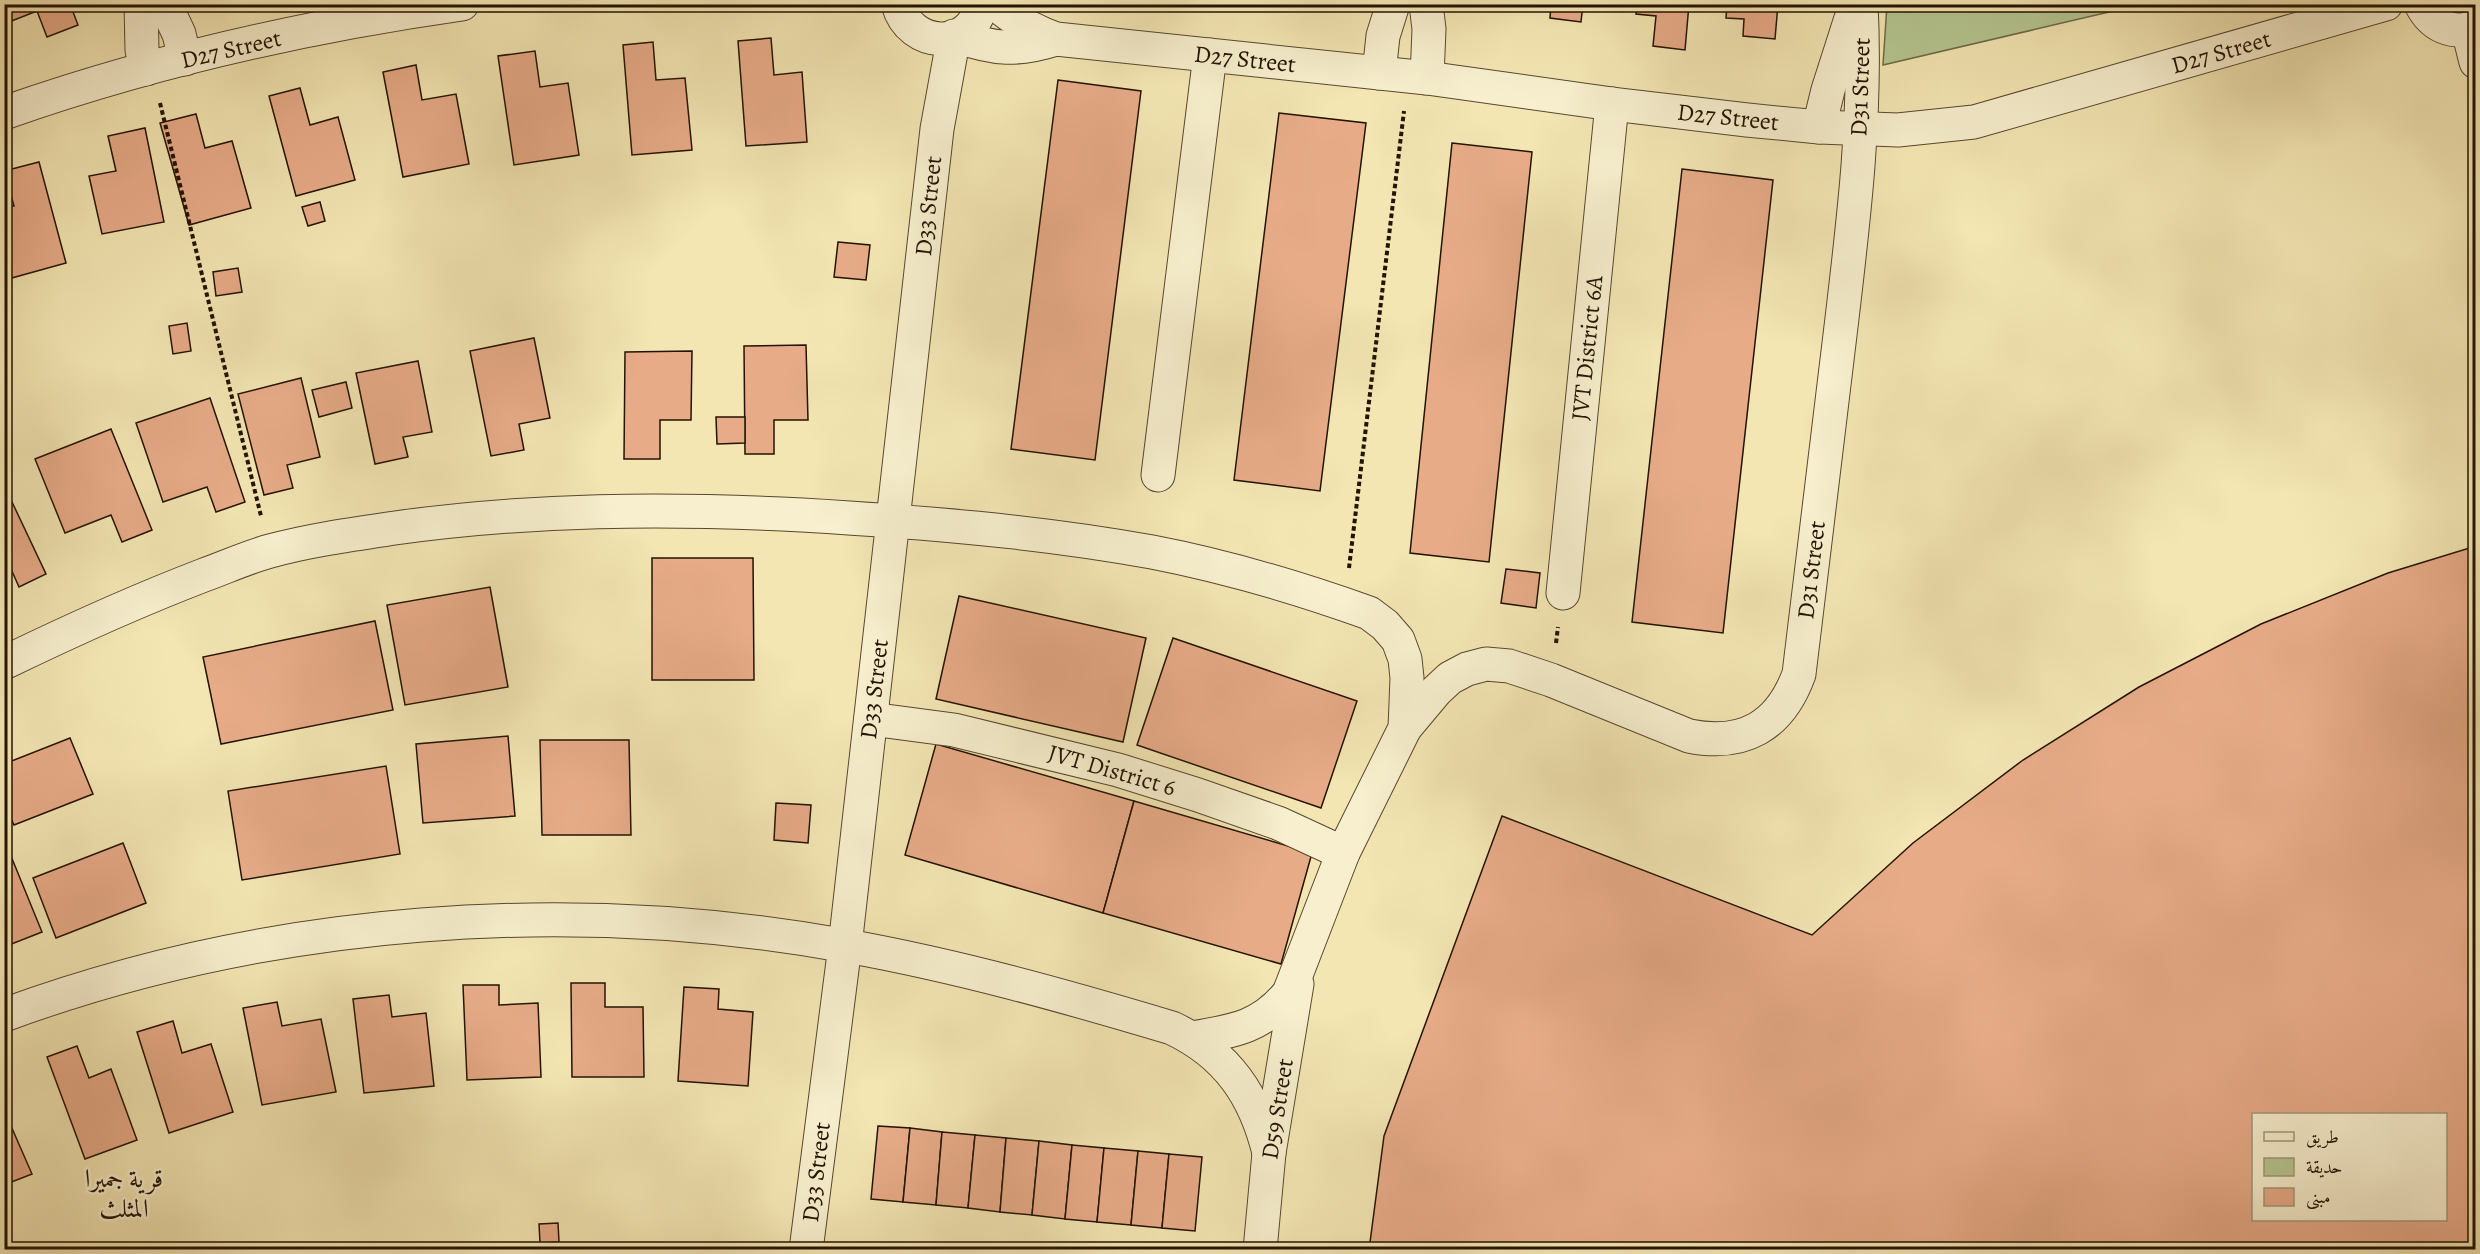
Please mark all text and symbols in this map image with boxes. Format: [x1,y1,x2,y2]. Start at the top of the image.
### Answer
street label: D27 Street [178,22,284,76]
street label: D27 Street [2168,23,2275,81]
street label: D31 Street [1842,37,1878,137]
street label: D27 Street [1193,38,1298,80]
street label: D27 Street [1676,96,1781,138]
street label: D33 Street [907,154,949,258]
street label: JVT District 6A [1563,273,1611,422]
street label: D31 Street [1789,519,1833,621]
street label: D33 Street [852,637,896,741]
street label: JVT District 6 [1044,737,1180,803]
street label: D59 Street [1253,1056,1301,1162]
legend [2252,1113,2447,1221]
street label: D33 Street [794,1120,838,1224]
text: طريق [2306,1125,2339,1149]
text: حديقة [2306,1155,2342,1179]
district label: قرية جميرا المثلث [85,1161,163,1226]
text: مبنى [2306,1185,2331,1210]

